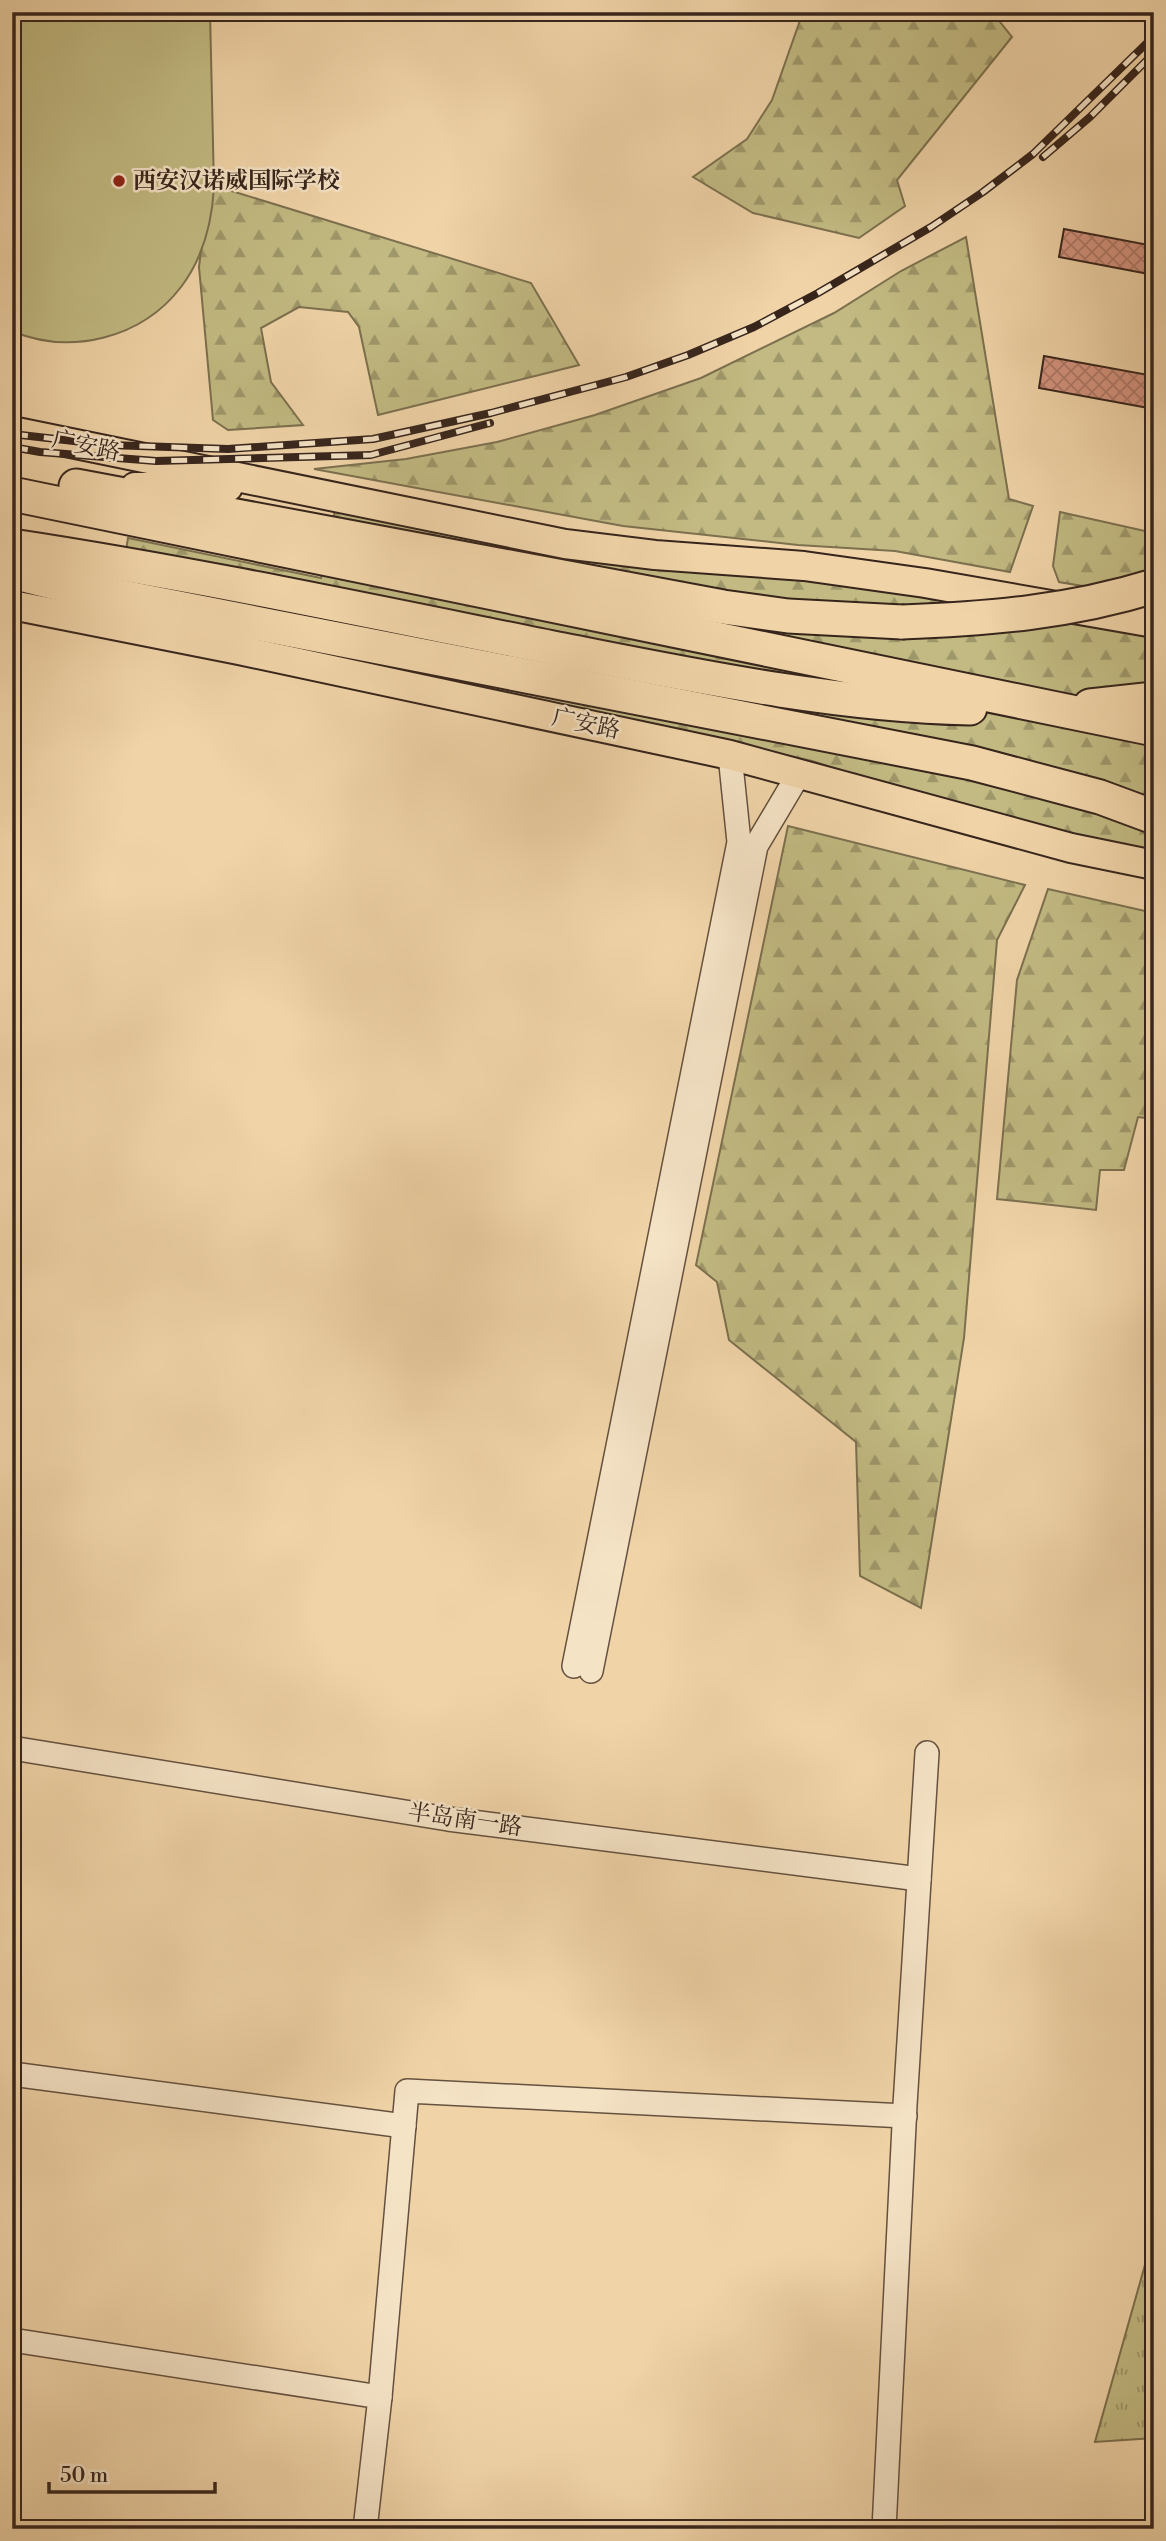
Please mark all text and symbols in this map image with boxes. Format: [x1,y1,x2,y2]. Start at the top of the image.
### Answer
place label: 西安汉诺威国际学校 [133,167,340,195]
marker: 西安汉诺威国际学校 [111,173,127,189]
street label: 广安路 [49,425,123,467]
street label: 广安路 [549,703,623,745]
street label: 半岛南一路 [406,1798,524,1842]
scale bar [49,2450,215,2494]
text: 50 m [60,2463,108,2489]

